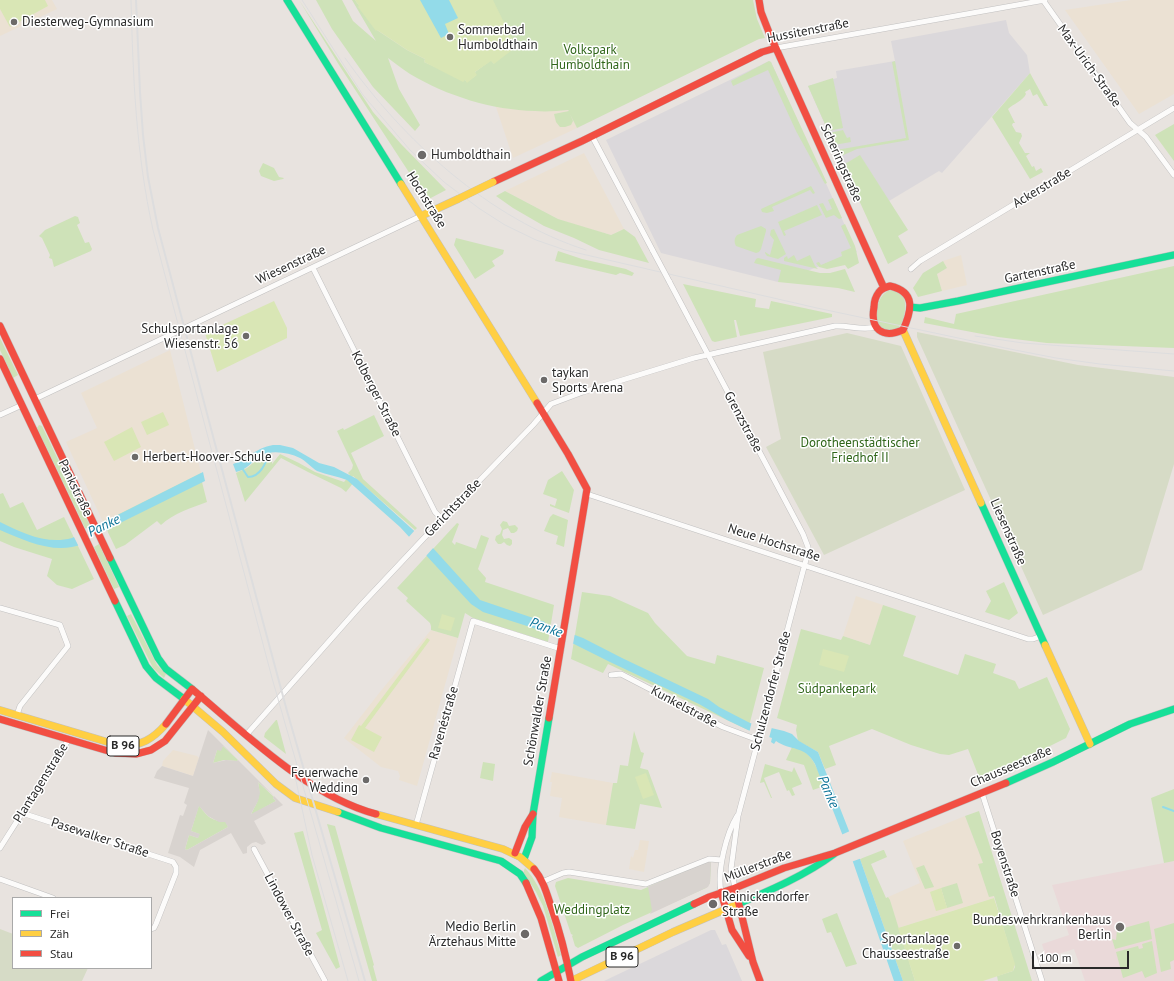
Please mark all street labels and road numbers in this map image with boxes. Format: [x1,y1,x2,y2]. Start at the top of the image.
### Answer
street label: Hussitenstraße [766,15,850,47]
street label: Max-Urich-Straße [1054,22,1124,110]
street label: Scheringstraße [817,122,865,204]
street label: Ackerstraße [1010,164,1074,212]
street label: Hochstraße [403,169,449,231]
street label: Wiesenstraße [254,242,328,288]
street label: Gartenstraße [1003,257,1077,287]
street label: Kolberger Straße [348,349,404,439]
street label: Grenzstraße [720,389,766,455]
street label: Pankstraße [54,457,96,519]
street label: Gerichtstraße [421,476,485,540]
street label: Liesenstraße [986,496,1030,568]
street label: Neue Hochstraße [726,521,822,565]
street label: Schulzendorfer Straße [748,629,794,753]
street label: Schönwalder Straße [521,655,555,767]
street label: Kunkelstraße [648,683,720,731]
street label: Ravenéstraße [426,685,462,761]
road number: B 96 [107,736,139,756]
street label: Plantagenstraße [10,740,72,826]
street label: Chausseestraße [968,743,1054,791]
street label: Pasewalker Straße [49,815,151,861]
street label: Boyenstraße [987,829,1023,899]
street label: Müllerstraße [722,846,794,886]
street label: Lindower Straße [261,871,317,959]
road number: B 96 [606,947,638,967]

